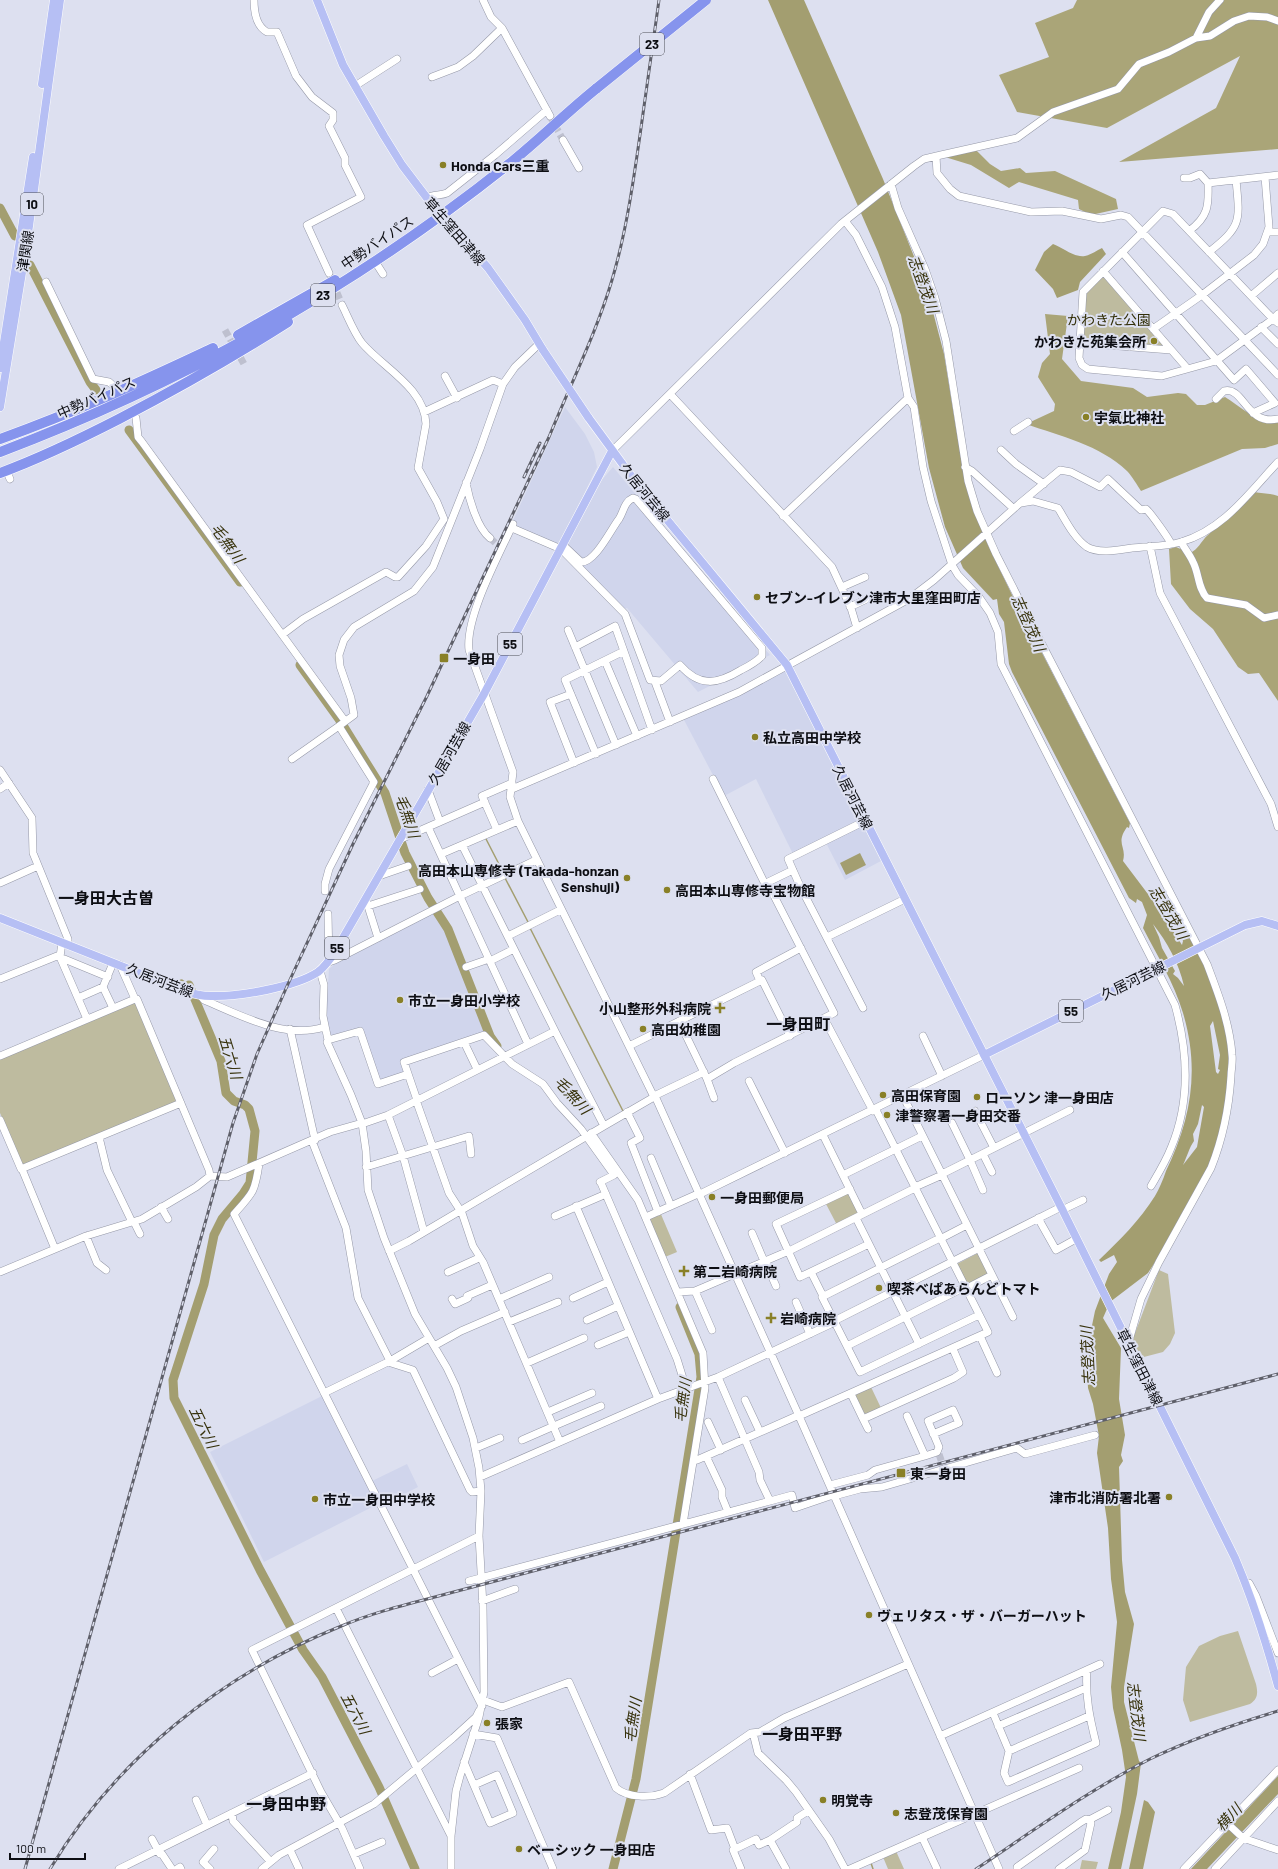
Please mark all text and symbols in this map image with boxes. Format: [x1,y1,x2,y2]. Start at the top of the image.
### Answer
road number: 23 [640,33,664,55]
place label: Honda Cars三重 [451,157,549,174]
marker: Honda Cars三重 [438,160,448,170]
road number: 10 [21,193,43,215]
street label: 草生窪田津線 [421,194,489,268]
street label: 中勢バイパス [338,212,416,272]
street label: 津関線 [13,229,37,273]
water label: 志登茂川 [905,253,943,317]
road number: 23 [311,284,335,306]
park label: かわきた公園 [1067,311,1151,328]
place label: かわきた苑集会所 [1034,333,1146,350]
marker: かわきた苑集会所 [1149,336,1159,346]
street label: 中勢バイパス [54,372,138,422]
place label: 宇氣比神社 [1094,409,1164,426]
marker: 宇氣比神社 [1081,412,1091,422]
street label: 久居河芸線 [616,459,674,525]
water label: 毛無川 [207,520,250,568]
place label: セブン-イレブン津市大里窪田町店 [765,589,981,606]
marker: セブン-イレブン津市大里窪田町店 [752,592,762,602]
water label: 志登茂川 [1009,592,1050,656]
road number: 55 [498,633,522,655]
place label: 一身田 [453,650,495,667]
marker: 一身田 [438,652,450,664]
street label: 久居河芸線 [424,718,474,788]
place label: 私立高田中学校 [763,729,861,746]
marker: 私立高田中学校 [750,732,760,742]
street label: 久居河芸線 [830,762,876,832]
water label: 毛無川 [392,792,424,842]
place label: 高田本山専修寺 (Takada-honzan Senshuji) [418,862,619,895]
marker: 高田本山専修寺 (Takada-honzan Senshuji) [622,873,632,883]
place label: 高田本山専修寺宝物館 [675,882,815,899]
water label: 志登茂川 [1146,882,1193,944]
marker: 高田本山専修寺宝物館 [662,885,672,895]
district label: 一身田大古曽 [58,888,154,907]
road number: 55 [325,937,349,959]
street label: 久居河芸線 [1098,957,1168,1003]
street label: 久居河芸線 [124,960,196,1000]
place label: 市立一身田小学校 [408,992,520,1009]
marker: 市立一身田小学校 [395,995,405,1005]
place label: 小山整形外科病院 [599,1000,711,1017]
road number: 55 [1059,1000,1083,1022]
marker: 小山整形外科病院 [714,1002,726,1014]
district label: 一身田町 [766,1014,830,1033]
place label: 高田幼稚園 [651,1021,721,1038]
marker: 高田幼稚園 [638,1024,648,1034]
water label: 五六川 [216,1033,247,1083]
water label: 毛無川 [551,1072,596,1119]
place label: 高田保育園 [891,1087,961,1104]
place label: ローソン 津一身田店 [985,1089,1114,1106]
marker: 高田保育園 [878,1090,888,1100]
marker: ローソン 津一身田店 [972,1092,982,1102]
place label: 津警察署一身田交番 [895,1107,1021,1124]
marker: 津警察署一身田交番 [882,1110,892,1120]
place label: 一身田郵便局 [720,1189,804,1206]
marker: 一身田郵便局 [707,1192,717,1202]
place label: 第二岩崎病院 [693,1263,777,1280]
marker: 第二岩崎病院 [678,1265,690,1277]
place label: 喫茶べぱあらんどトマト [887,1280,1041,1297]
marker: 喫茶べぱあらんどトマト [874,1283,884,1293]
place label: 岩崎病院 [780,1310,836,1327]
marker: 岩崎病院 [765,1312,777,1324]
water label: 志登茂川 [1076,1324,1098,1386]
street label: 草生窪田津線 [1113,1326,1167,1408]
water label: 毛無川 [670,1374,694,1424]
water label: 五六川 [186,1403,223,1453]
place label: 東一身田 [910,1465,966,1482]
marker: 東一身田 [895,1467,907,1479]
place label: 津市北消防署北署 [1049,1489,1161,1506]
place label: 市立一身田中学校 [323,1491,435,1508]
marker: 津市北消防署北署 [1164,1492,1174,1502]
marker: 市立一身田中学校 [310,1494,320,1504]
place label: ヴェリタス・ザ・バーガーハット [877,1607,1087,1624]
marker: ヴェリタス・ザ・バーガーハット [864,1610,874,1620]
water label: 志登茂川 [1124,1680,1150,1744]
water label: 五六川 [337,1689,375,1739]
water label: 毛無川 [620,1694,645,1744]
place label: 張家 [495,1715,523,1732]
marker: 張家 [482,1718,492,1728]
district label: 一身田平野 [762,1724,842,1743]
place label: 明覚寺 [831,1792,873,1809]
district label: 一身田中野 [246,1794,326,1813]
marker: 明覚寺 [818,1795,828,1805]
water label: 横川 [1211,1798,1246,1834]
place label: 志登茂保育園 [904,1805,988,1822]
marker: 志登茂保育園 [891,1808,901,1818]
scale bar [10,1835,85,1861]
text: 100 m [16,1841,46,1855]
place label: ベーシック 一身田店 [527,1841,656,1858]
marker: ベーシック 一身田店 [514,1844,524,1854]

